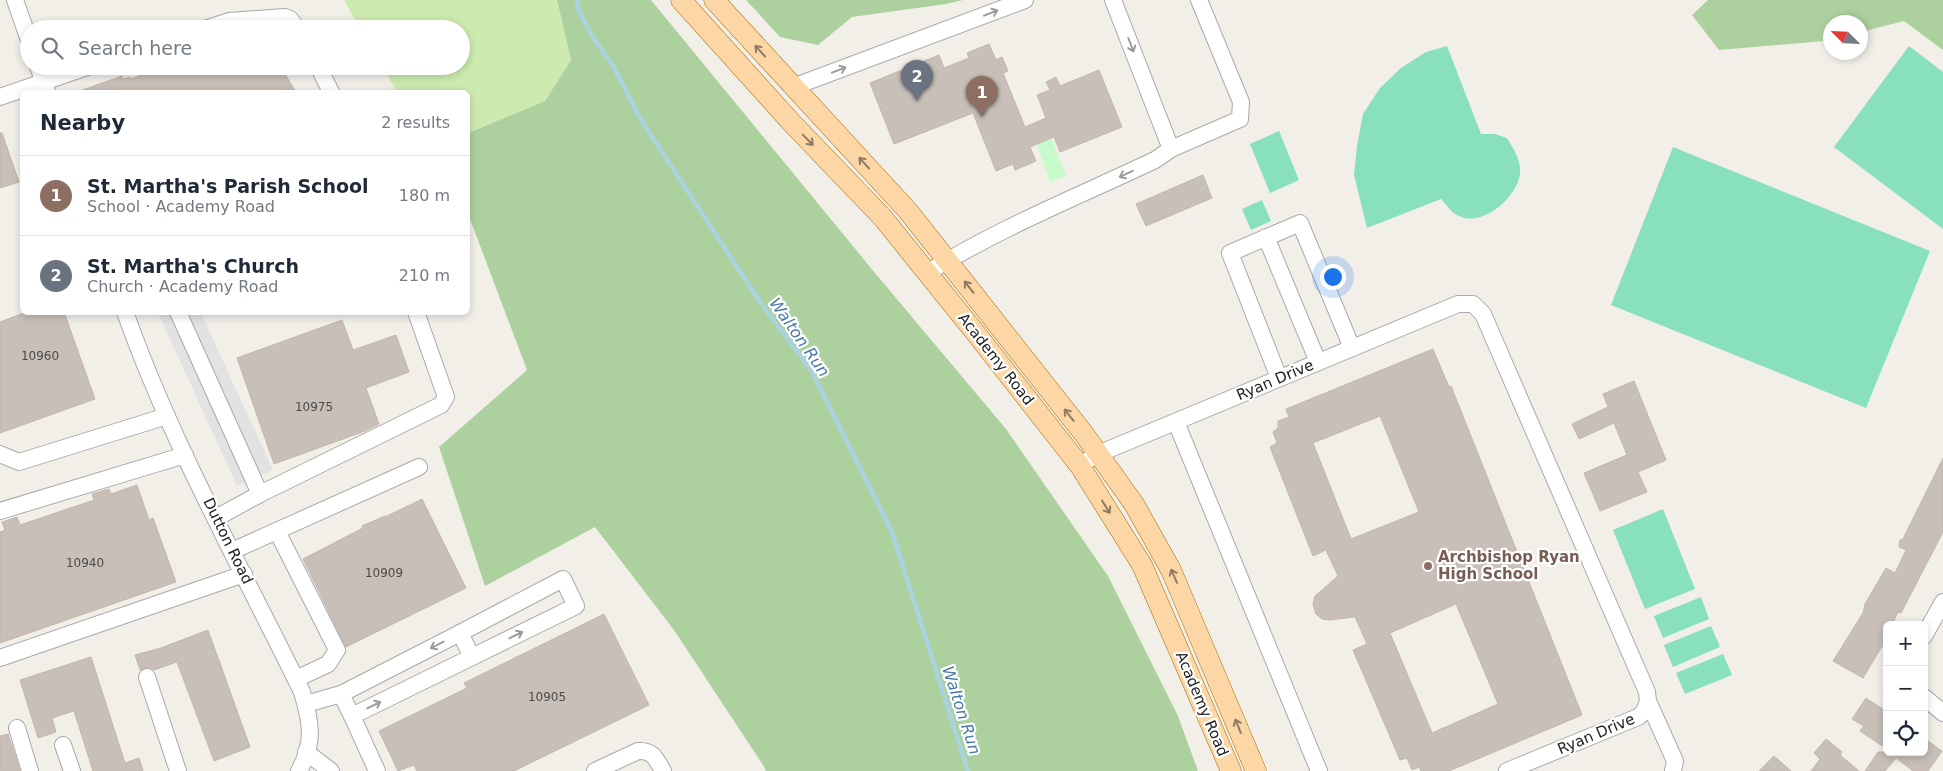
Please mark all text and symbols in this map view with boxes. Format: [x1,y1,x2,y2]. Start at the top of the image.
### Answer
one-way arrow [983,7,998,17]
north arrow [1823,15,1868,60]
search box [20,20,470,75]
icon: search [38,34,66,62]
text: Search here [78,37,192,59]
one-way arrow [1127,38,1136,53]
one-way arrow [754,45,766,57]
pin: 2 [901,60,933,101]
one-way arrow [831,65,846,74]
pin: 1 [966,76,998,117]
text: Nearby [40,111,125,135]
text: 2 results [381,113,450,132]
one-way arrow [802,133,814,146]
one-way arrow [858,156,870,169]
one-way arrow [1119,169,1134,179]
text: St. Martha's Parish School [87,175,369,197]
text: 1 [50,186,62,205]
text: 180 m [399,186,450,205]
text: School · Academy Road [87,197,275,216]
text: St. Martha's Church [87,255,299,277]
your location [1320,264,1346,290]
text: 2 [50,266,62,285]
text: 210 m [399,266,450,285]
text: Church · Academy Road [87,277,278,296]
one-way arrow [963,281,974,294]
water label: Walton Run [765,294,834,380]
street label: Academy Road [954,309,1038,409]
house number: 10960 [21,349,59,363]
street label: Ryan Drive [1234,356,1316,404]
house number: 10975 [295,400,333,414]
one-way arrow [1064,408,1074,422]
street label: Dutton Road [199,495,257,587]
one-way arrow [1101,499,1111,513]
place label: Archbishop Ryan High School [1438,548,1580,583]
house number: 10940 [66,556,104,570]
marker: Archbishop Ryan High School [1422,560,1434,572]
house number: 10909 [365,566,403,580]
one-way arrow [1168,569,1178,584]
map controls [1883,621,1928,756]
button: + [1883,621,1928,666]
one-way arrow [508,630,523,640]
one-way arrow [429,640,444,650]
street label: Academy Road [1172,649,1232,759]
water label: Walton Run [938,664,985,757]
button: − [1883,666,1928,711]
house number: 10905 [528,690,566,704]
one-way arrow [366,700,381,709]
street label: Ryan Drive [1555,710,1637,758]
button: locate [1883,711,1928,756]
one-way arrow [1233,719,1242,734]

